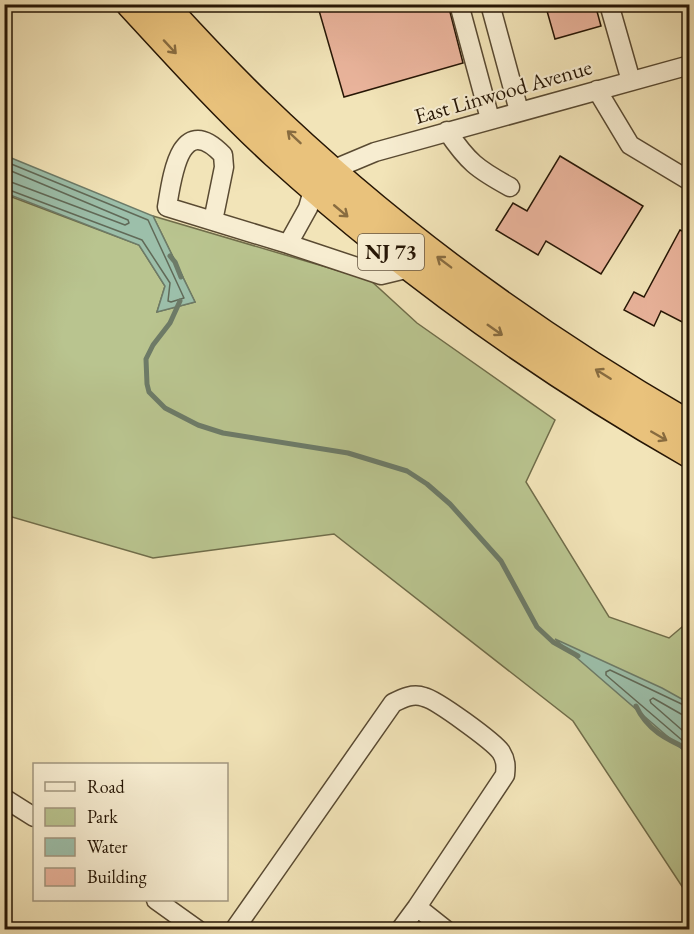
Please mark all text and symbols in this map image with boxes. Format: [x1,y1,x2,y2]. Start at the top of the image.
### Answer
one-way arrow [163,39,177,54]
street label: East Linwood Avenue [411,52,596,131]
one-way arrow [287,129,302,144]
one-way arrow [333,204,348,218]
road number: NJ 73 [358,234,424,270]
one-way arrow [436,256,452,268]
one-way arrow [486,324,503,336]
one-way arrow [595,367,612,379]
one-way arrow [650,430,667,442]
legend [33,763,228,901]
text: Road [87,775,126,798]
text: Park [87,805,118,828]
text: Water [87,835,128,858]
text: Building [87,865,147,888]

